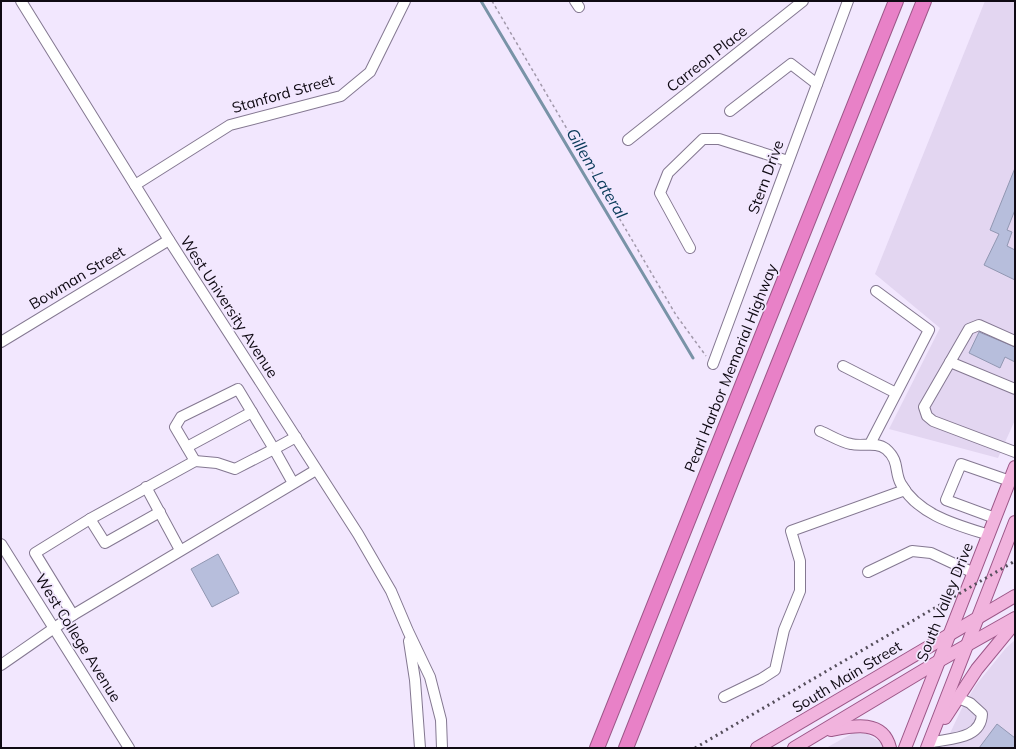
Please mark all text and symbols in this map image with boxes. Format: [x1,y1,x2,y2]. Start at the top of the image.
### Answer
street label: Carreon Place [663,21,751,96]
street label: Stanford Street [230,70,336,117]
water label: Gillem Lateral [562,124,632,222]
street label: Stern Drive [743,137,788,216]
street label: West University Avenue [176,232,283,381]
street label: Bowman Street [26,242,128,314]
street label: Pearl Harbor Memorial Highway [680,261,781,475]
street label: South Valley Drive [912,540,977,664]
street label: West College Avenue [31,570,126,705]
street label: South Main Street [789,636,905,717]

